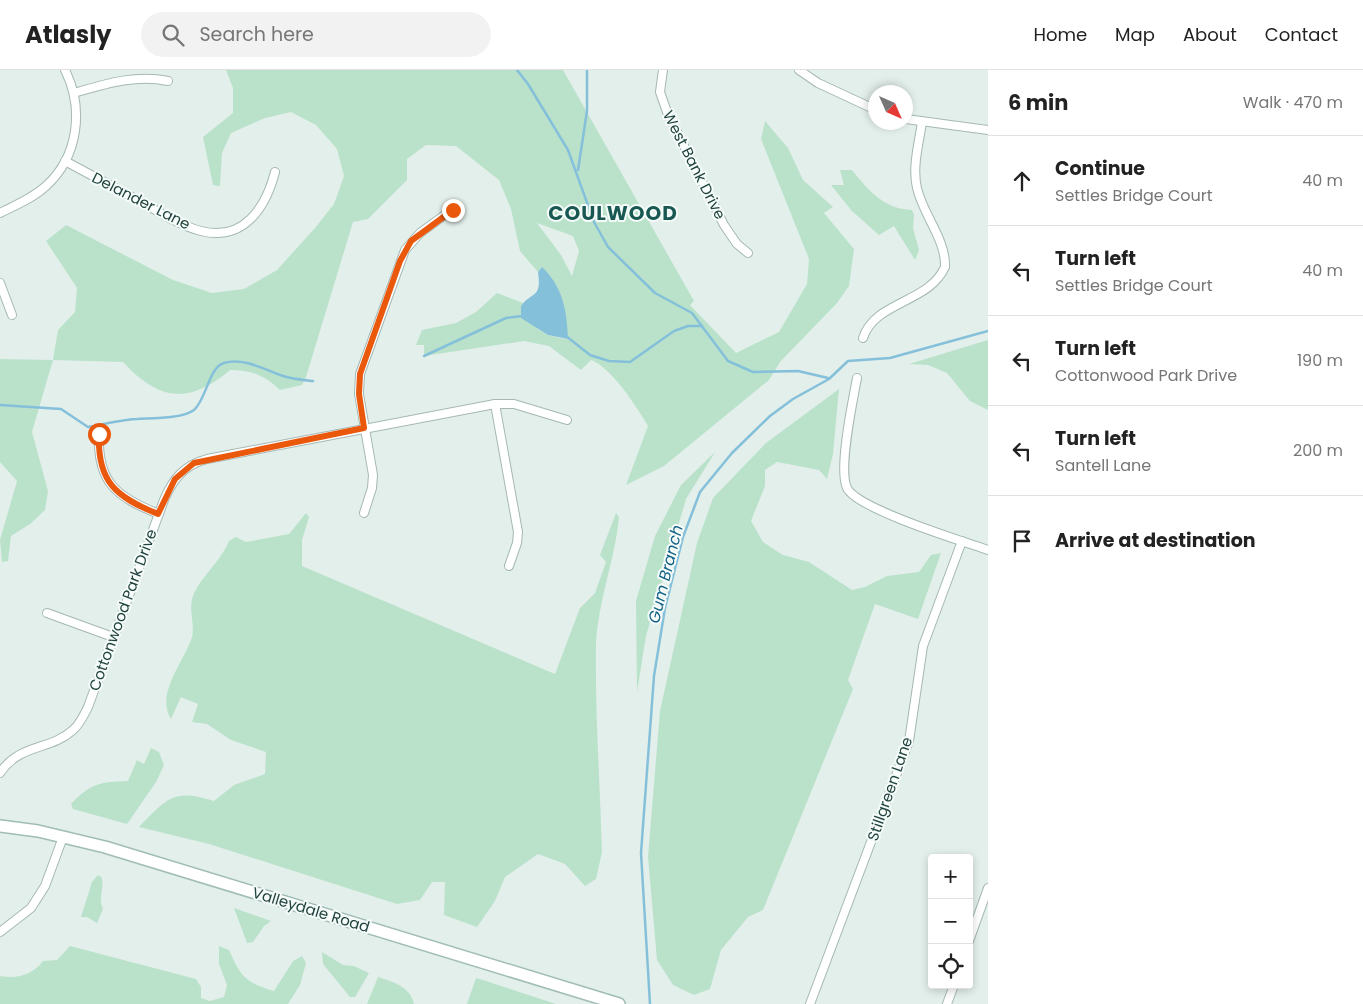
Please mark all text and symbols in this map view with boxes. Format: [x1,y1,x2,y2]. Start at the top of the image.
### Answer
search box [141,12,491,57]
text: Atlasly [25,18,111,51]
icon: search [159,21,187,49]
text: Search here [199,21,314,48]
text: Home [1033,22,1087,47]
text: Map [1115,22,1155,47]
text: About [1183,22,1237,47]
text: Contact [1265,22,1338,47]
north arrow [868,85,913,130]
text: 6 min [1008,88,1068,117]
text: Walk · 470 m [1243,91,1343,114]
street label: West Bank Drive [658,107,731,223]
text: Continue [1055,155,1145,182]
street label: Delander Lane [88,167,194,234]
icon: ahead [1008,167,1036,195]
text: 40 m [1302,169,1343,192]
text: Settles Bridge Court [1055,184,1213,207]
route end [442,199,465,222]
district label: COULWOOD [548,199,678,227]
text: Turn left [1055,245,1136,272]
icon: left [1008,257,1036,285]
text: 40 m [1302,259,1343,282]
text: Settles Bridge Court [1055,274,1213,297]
text: Turn left [1055,335,1136,362]
icon: left [1008,347,1036,375]
text: 190 m [1297,349,1343,372]
text: Cottonwood Park Drive [1055,364,1237,387]
route start [88,423,111,446]
text: Turn left [1055,425,1136,452]
icon: left [1008,437,1036,465]
text: 200 m [1293,439,1343,462]
text: Santell Lane [1055,454,1151,477]
water label: Gum Branch [642,522,689,626]
street label: Cottonwood Park Drive [83,526,162,694]
icon: arrive [1008,527,1036,555]
text: Arrive at destination [1055,527,1256,554]
street label: Stillgreen Lane [862,734,917,844]
map controls [928,854,973,989]
button: + [928,854,973,899]
street label: Valleydale Road [250,882,372,937]
button: − [928,899,973,944]
button: locate [928,944,973,989]

